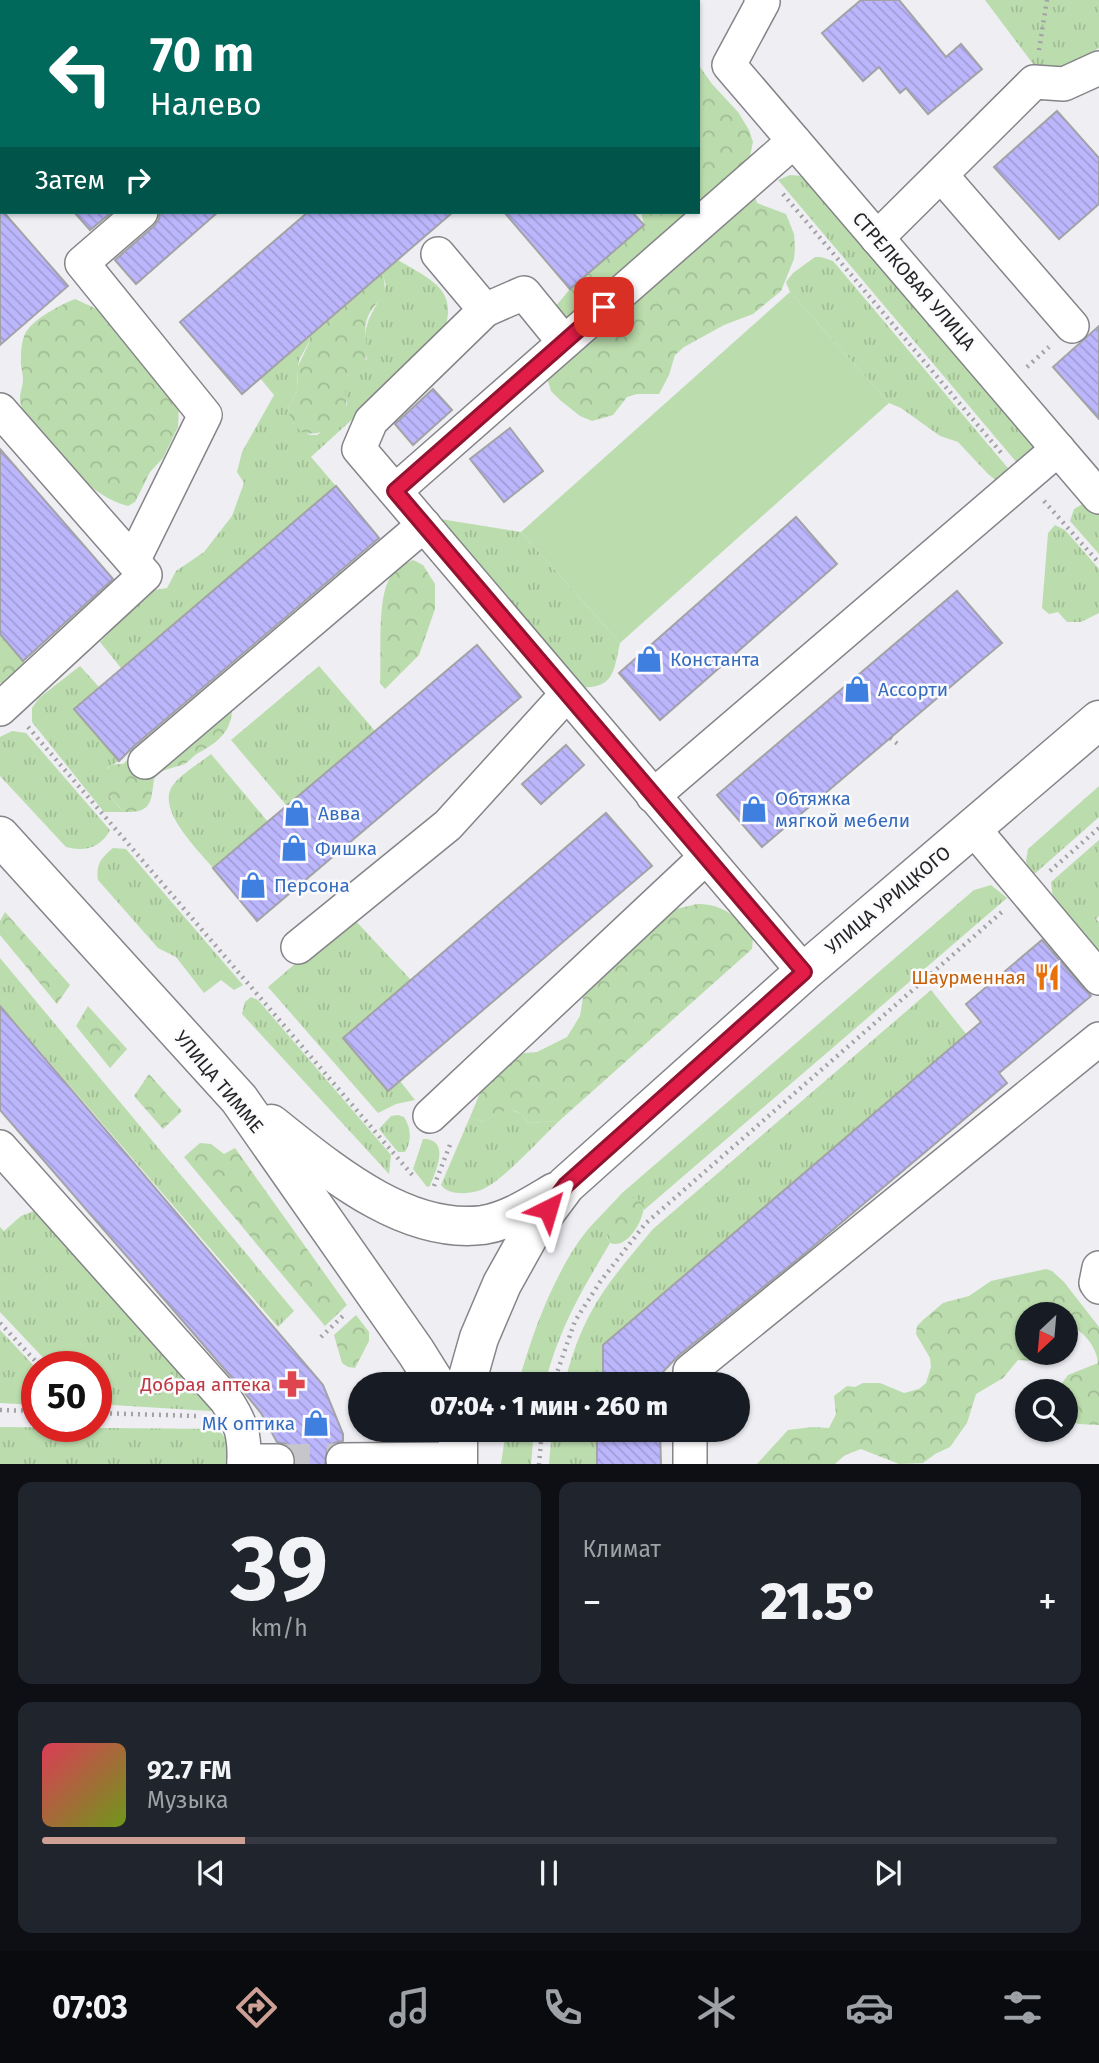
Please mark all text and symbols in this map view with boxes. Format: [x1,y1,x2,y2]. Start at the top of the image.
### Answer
text: 70 m [150,25,254,84]
icon: left [35,28,126,119]
text: Налево [150,85,262,123]
icon: right [119,161,157,199]
text: Затем [35,165,105,196]
street label: СТРЕЛКОВАЯ УЛИЦА [848,207,980,355]
pin [574,277,634,337]
icon: arrive [585,288,623,326]
shop icon: Константа [634,644,664,674]
place label: Константа [670,648,760,671]
shop icon: Ассорти [842,674,872,704]
place label: Ассорти [878,678,948,701]
place label: Обтяжка мягкой мебели [775,787,910,832]
shop icon: Обтяжка мягкой мебели [739,794,769,824]
shop icon: Авва [282,798,312,828]
place label: Авва [318,802,360,825]
shop icon: Фишка [279,833,309,863]
place label: Фишка [315,837,377,860]
street label: УЛИЦА УРИЦКОГО [821,841,955,959]
shop icon: Персона [238,870,268,900]
place label: Персона [274,874,350,897]
restaurant icon: Шаурменная [1032,962,1062,992]
place label: Шаурменная [911,966,1026,989]
street label: УЛИЦА ТИММЕ [170,1026,268,1138]
position arrow [511,1172,585,1246]
north arrow [1015,1302,1078,1365]
map controls [1015,1302,1078,1442]
speed limit sign: 50 [21,1351,112,1442]
pharmacy icon: Добрая аптека [277,1369,307,1399]
place label: Добрая аптека [139,1373,271,1396]
button: search [1015,1379,1078,1442]
text: 07:04 · 1 мин · 260 m [430,1391,668,1422]
shop icon: МК оптика [301,1408,331,1438]
place label: МК оптика [202,1412,295,1435]
text: 39 [231,1514,328,1623]
text: Климат [583,1535,661,1563]
text: 21.5° [760,1570,879,1633]
text: − [583,1579,602,1625]
text: + [1038,1579,1057,1625]
text: km/h [251,1614,308,1642]
text: 92.7 FM [147,1755,231,1786]
text: Музыка [147,1786,228,1814]
icon: previous [192,1854,230,1892]
icon: pause [530,1854,568,1892]
icon: next [869,1854,907,1892]
icon: directions [232,1983,281,2032]
icon: music [385,1983,434,2032]
icon: phone [538,1983,587,2032]
icon: climate [692,1983,741,2032]
icon: car [845,1983,894,2032]
icon: filters [998,1983,1047,2032]
text: 07:03 [52,1988,128,2026]

